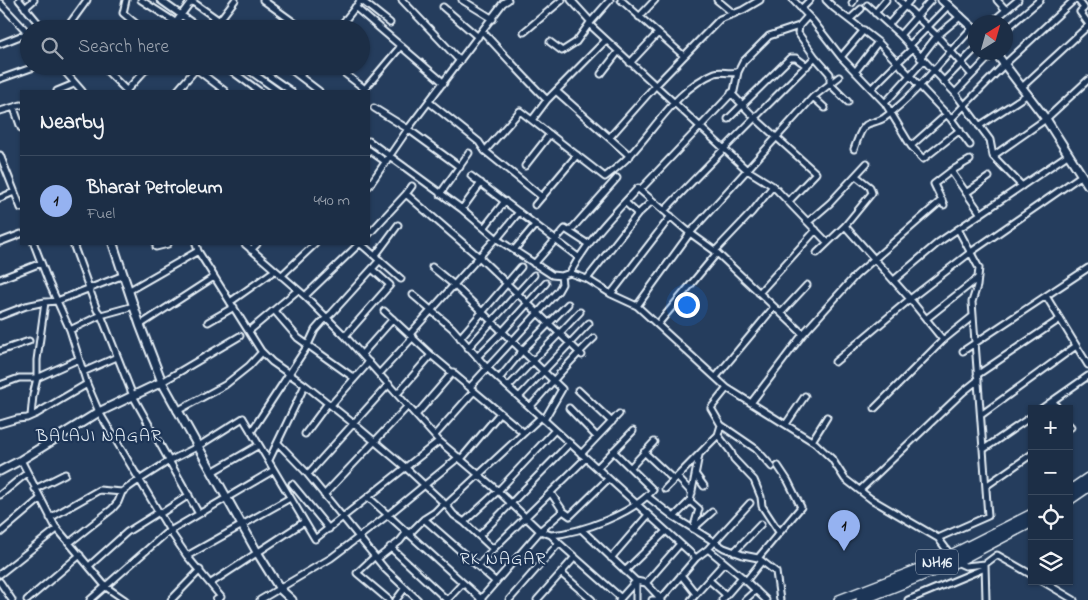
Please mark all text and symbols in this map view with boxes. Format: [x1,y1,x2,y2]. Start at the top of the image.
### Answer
north arrow [968,15,1013,60]
search box [20,20,370,75]
icon: search [38,34,66,62]
text: Search here [78,34,169,61]
text: Nearby [40,108,104,138]
text: Bharat Petroleum [87,175,222,202]
text: 1 [53,189,59,213]
text: 440 m [313,189,350,213]
text: Fuel [87,202,115,226]
your location [674,292,700,318]
map controls [1028,405,1073,585]
button: + [1028,405,1073,450]
district label: BALAJI NAGAR [35,424,162,450]
button: − [1028,450,1073,495]
button: locate [1028,495,1073,540]
pin: 1 [828,510,860,551]
button: layers [1028,540,1073,585]
district label: RK NAGAR [460,547,546,573]
road number: NH16 [916,550,958,574]

